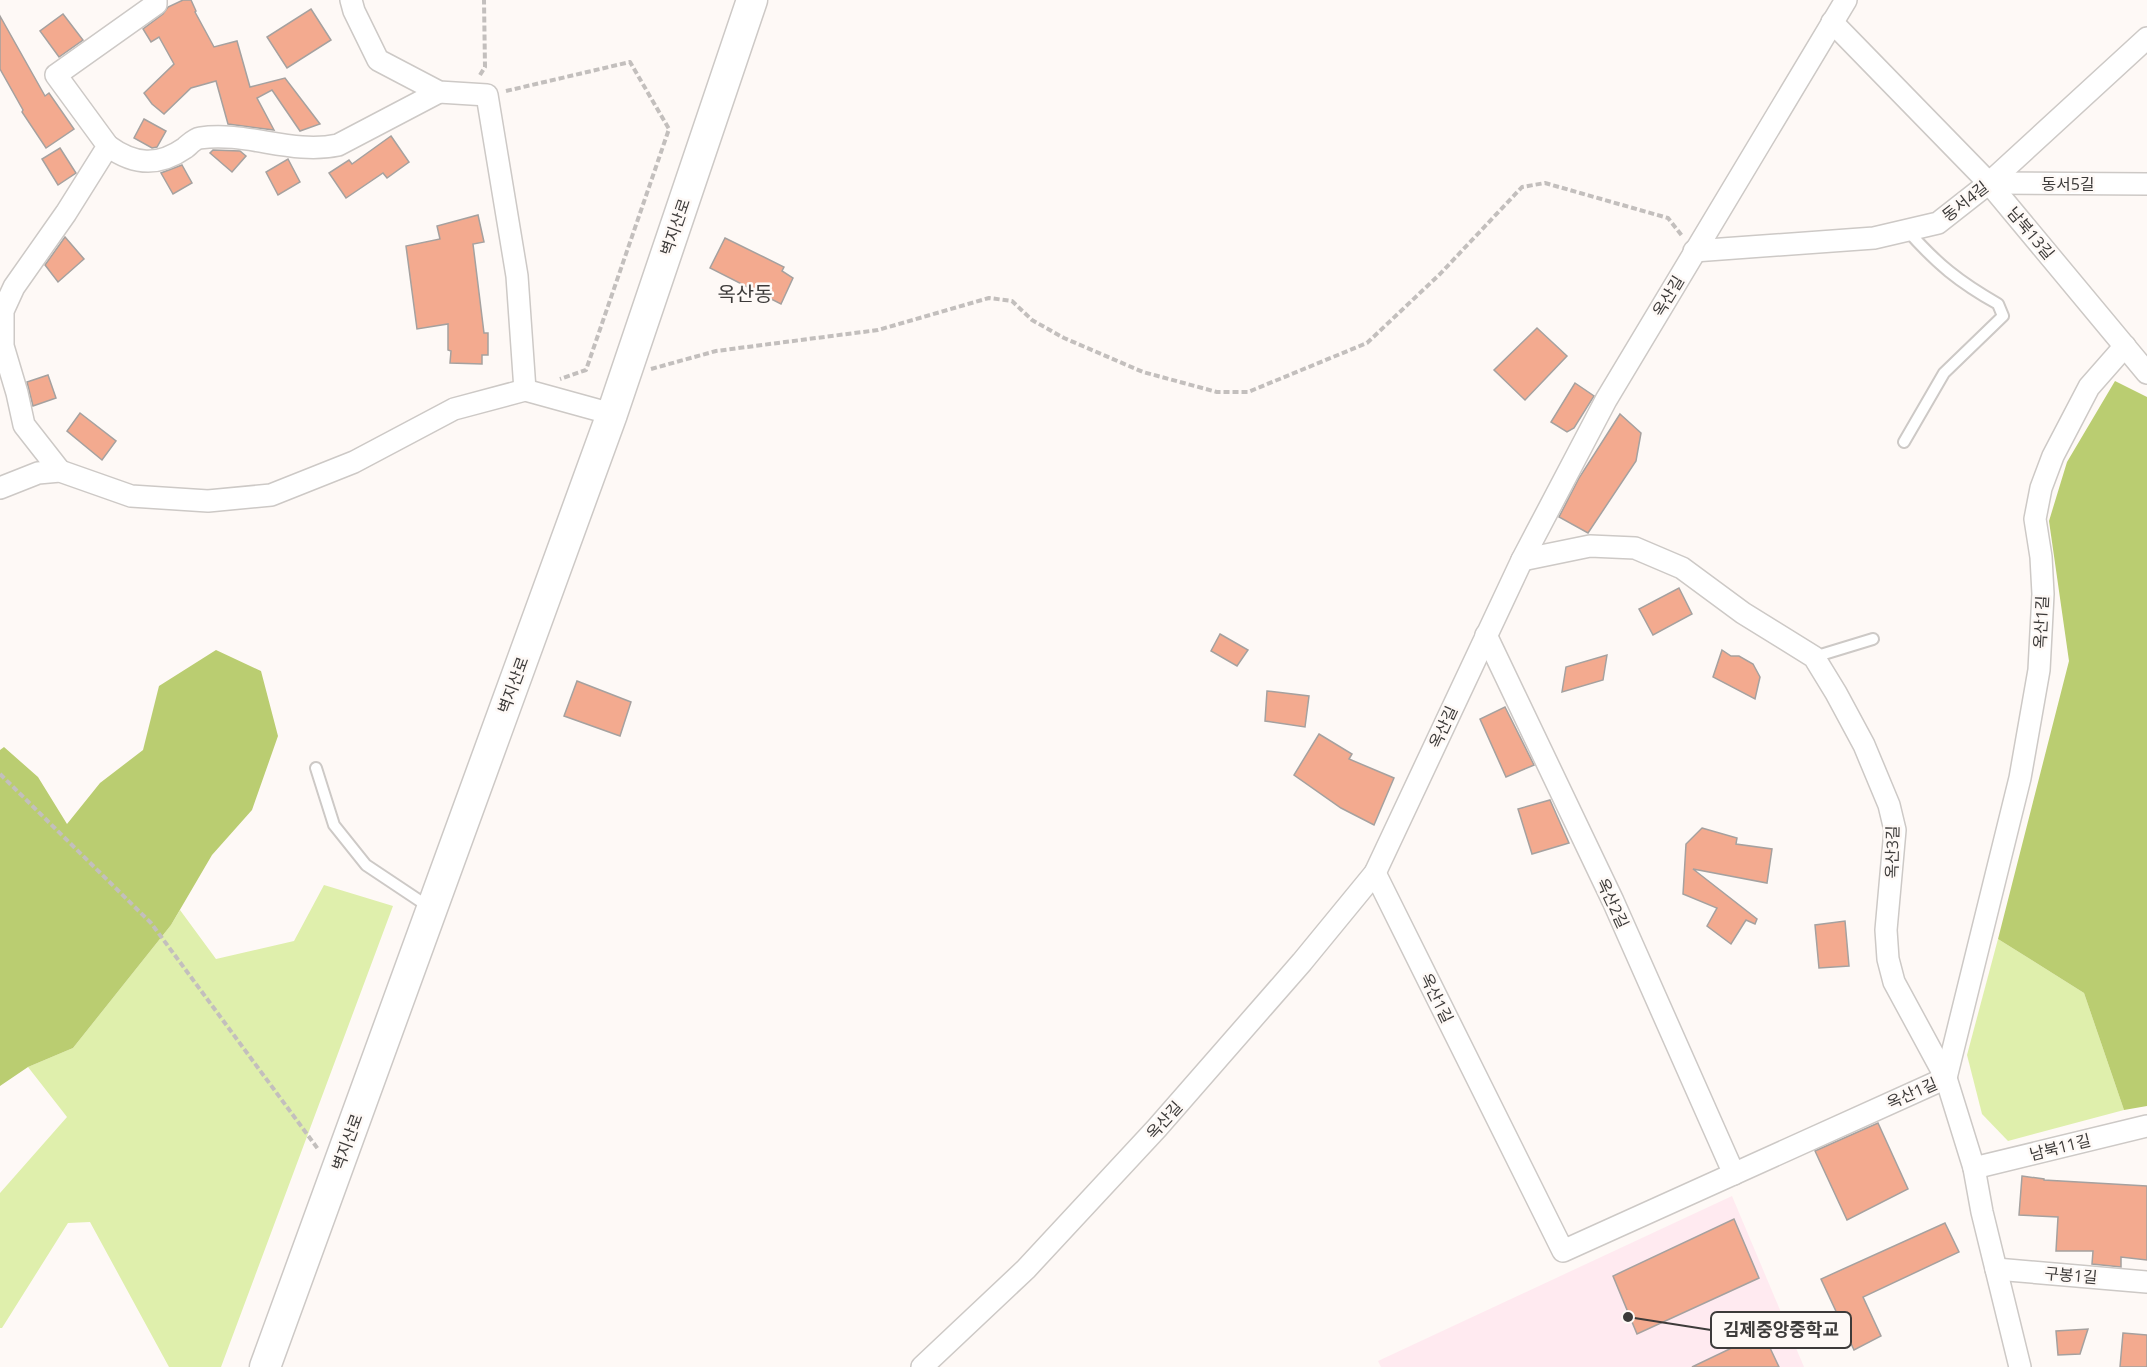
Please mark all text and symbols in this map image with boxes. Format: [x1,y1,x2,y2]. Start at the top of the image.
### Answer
street label: 동서5길 [2041,173,2095,195]
street label: 동서4길 [1937,176,1993,226]
street label: 벽지산로 [655,195,695,258]
street label: 남북13길 [2002,202,2060,264]
street label: 옥산길 [1647,271,1689,321]
district label: 옥산동 [717,280,773,307]
street label: 옥산1길 [2029,595,2053,649]
street label: 벽지산로 [493,653,533,716]
street label: 옥산길 [1424,702,1462,752]
street label: 옥산3길 [1881,825,1903,879]
street label: 옥산2길 [1592,874,1634,932]
street label: 옥산1길 [1415,969,1459,1027]
street label: 옥산1길 [1883,1072,1941,1114]
street label: 옥산길 [1141,1096,1187,1144]
street label: 벽지산로 [327,1110,367,1173]
street label: 남북11길 [2027,1129,2093,1165]
street label: 구봉1길 [2043,1262,2099,1288]
callout: 김제중앙중학교 [1711,1312,1851,1348]
text: 김제중앙중학교 [1723,1317,1839,1341]

